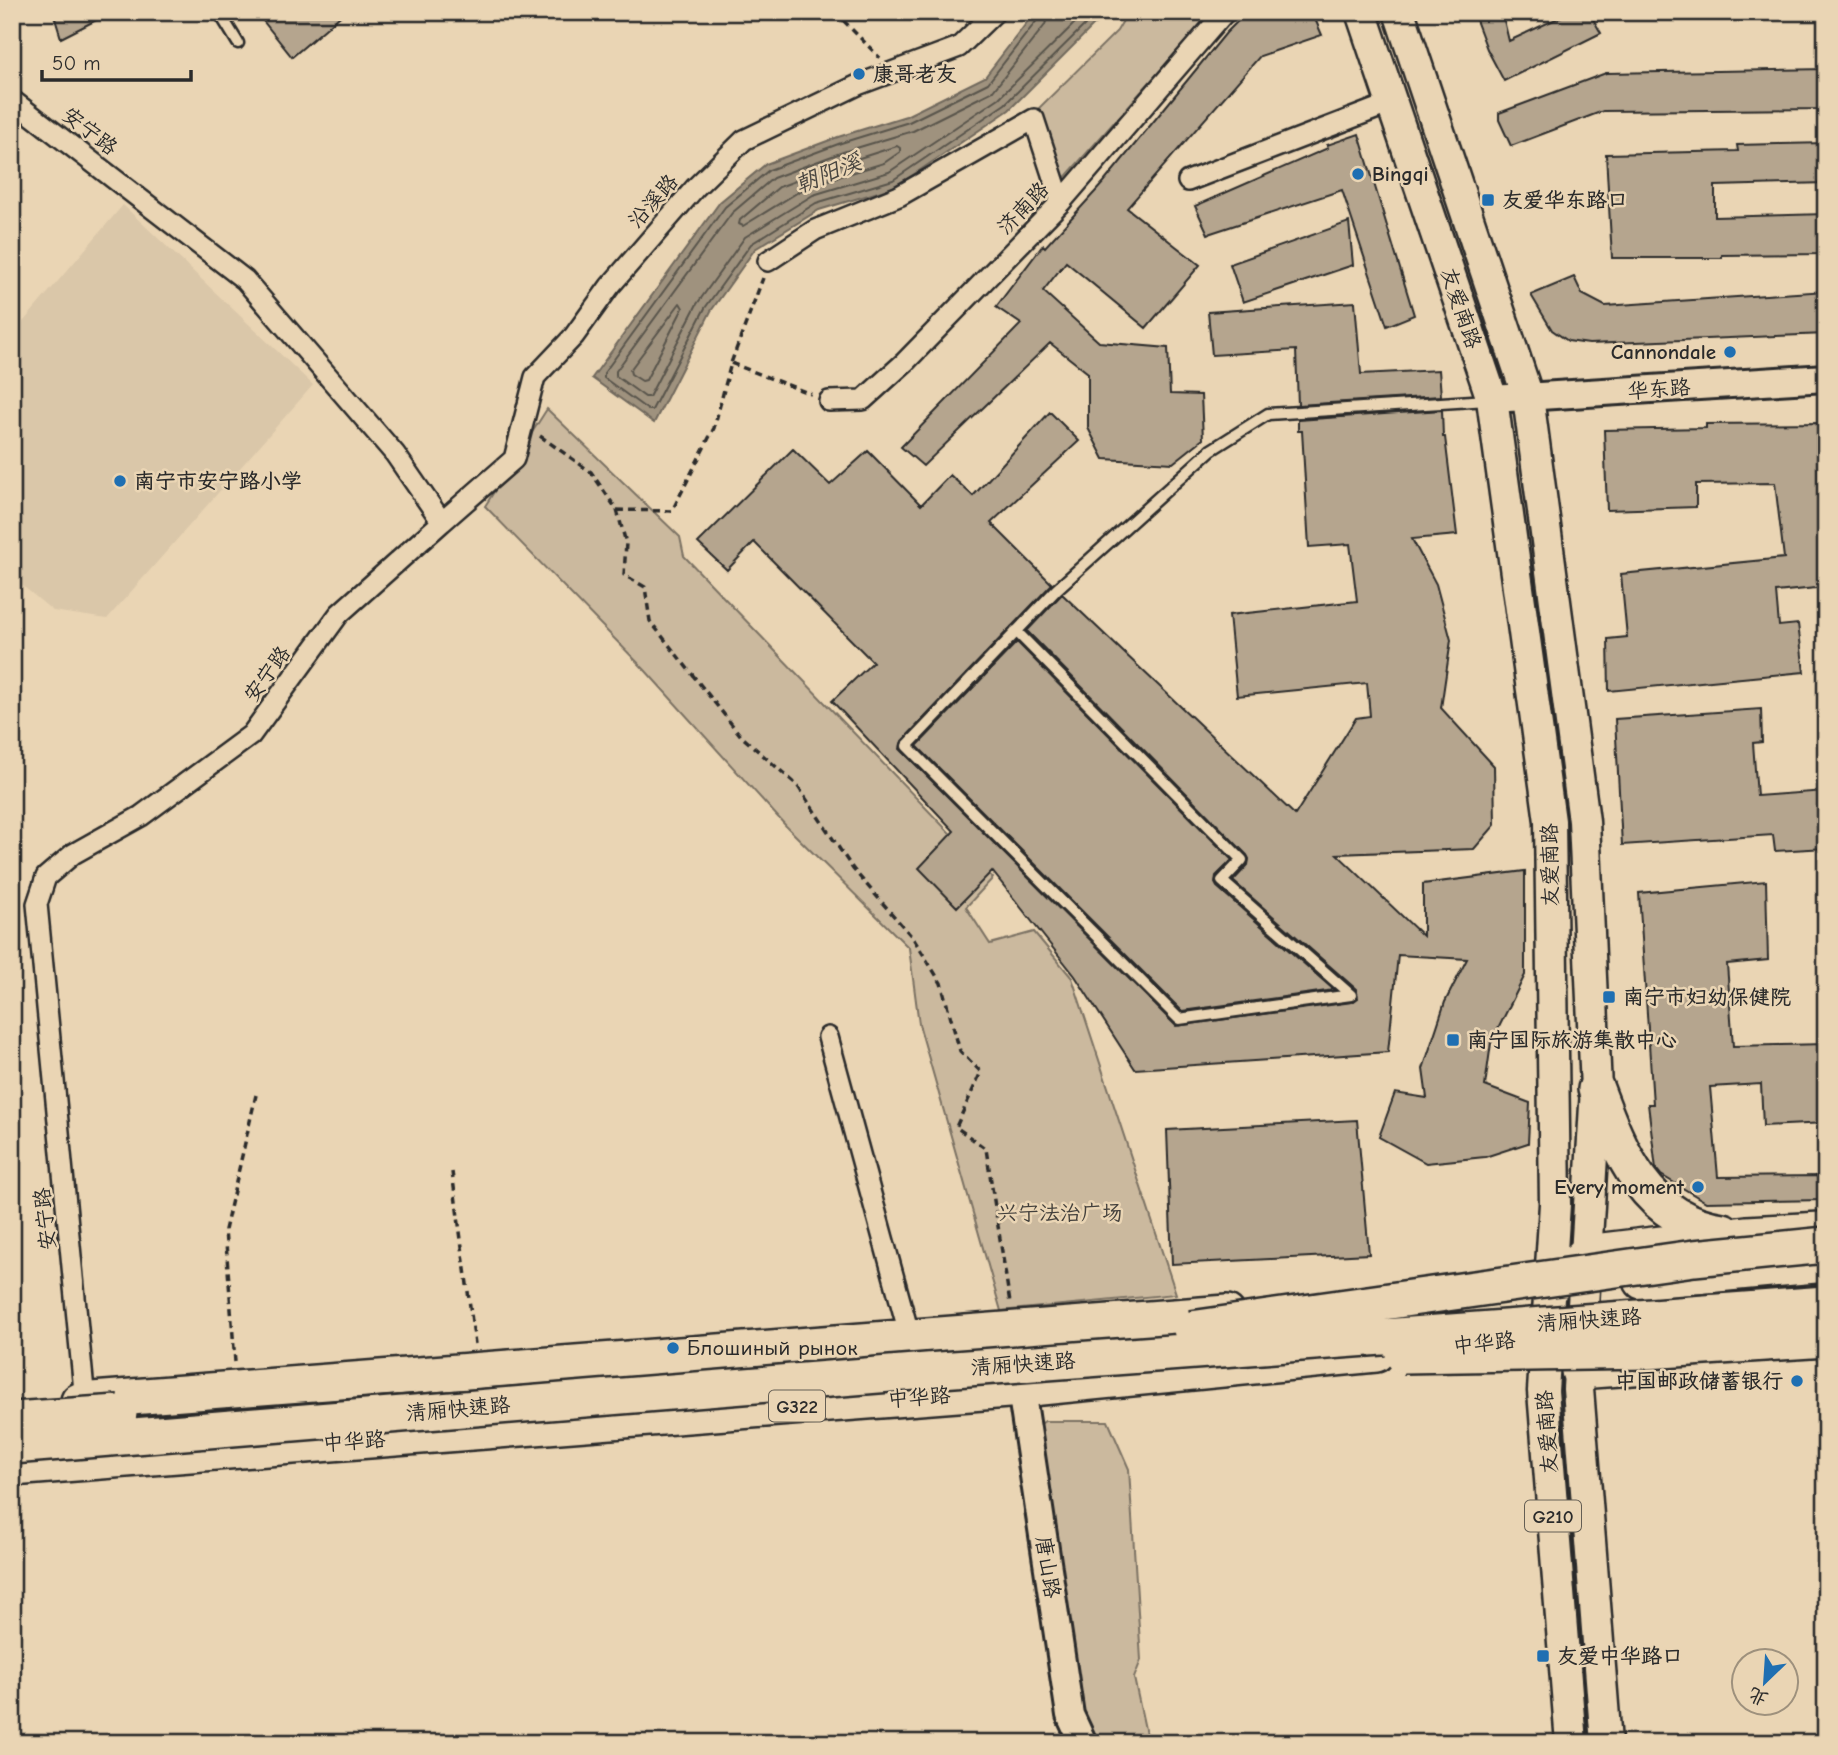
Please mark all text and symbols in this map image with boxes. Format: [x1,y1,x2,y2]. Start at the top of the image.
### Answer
scale bar [42,38,191,82]
text: 50 m [52,51,101,75]
place label: 康哥老友 [873,62,957,86]
marker: 康哥老友 [851,66,867,82]
street label: 安宁路 [58,102,122,160]
water label: 朝阳溪 [791,147,867,199]
place label: Bingqi [1372,162,1429,186]
marker: Bingqi [1350,166,1366,182]
street label: 沿溪路 [623,169,683,233]
street label: 济南路 [992,177,1054,239]
place label: 友爱华东路口 [1502,188,1628,212]
marker: 友爱华东路口 [1480,192,1496,208]
street label: 友爱南路 [1436,264,1486,352]
place label: Cannondale [1611,340,1716,364]
marker: Cannondale [1722,344,1738,360]
street label: 华东路 [1627,375,1691,403]
place label: 南宁市安宁路小学 [134,469,302,493]
marker: 南宁市安宁路小学 [112,473,128,489]
street label: 安宁路 [239,641,295,707]
street label: 友爱南路 [1537,823,1563,907]
place label: 南宁市妇幼保健院 [1623,985,1791,1009]
marker: 南宁市妇幼保健院 [1601,989,1617,1005]
place label: 南宁国际旅游集散中心 [1467,1028,1677,1052]
marker: 南宁国际旅游集散中心 [1445,1032,1461,1048]
place label: Every moment [1554,1175,1685,1199]
marker: Every moment [1690,1179,1706,1195]
street label: 安宁路 [30,1186,60,1252]
park label: 兴宁法治广场 [997,1201,1123,1225]
street label: 清厢快速路 [1536,1304,1642,1336]
street label: 中华路 [1451,1328,1517,1358]
place label: Блошиный рынок [687,1336,858,1360]
marker: Блошиный рынок [665,1340,681,1356]
street label: 清厢快速路 [970,1348,1076,1380]
place label: 中国邮政储蓄银行 [1615,1369,1783,1393]
marker: 中国邮政储蓄银行 [1789,1373,1805,1389]
street label: 中华路 [887,1383,951,1411]
street label: 友爱南路 [1532,1389,1562,1475]
road number: G322 [769,1390,825,1422]
street label: 清厢快速路 [405,1392,511,1426]
street label: 中华路 [322,1427,386,1455]
road number: G210 [1525,1500,1581,1532]
street label: 唐山路 [1031,1534,1065,1600]
place label: 友爱中华路口 [1557,1644,1683,1668]
north arrow [1730,1646,1800,1716]
marker: 友爱中华路口 [1535,1648,1551,1664]
text: 北 [1745,1683,1772,1710]

